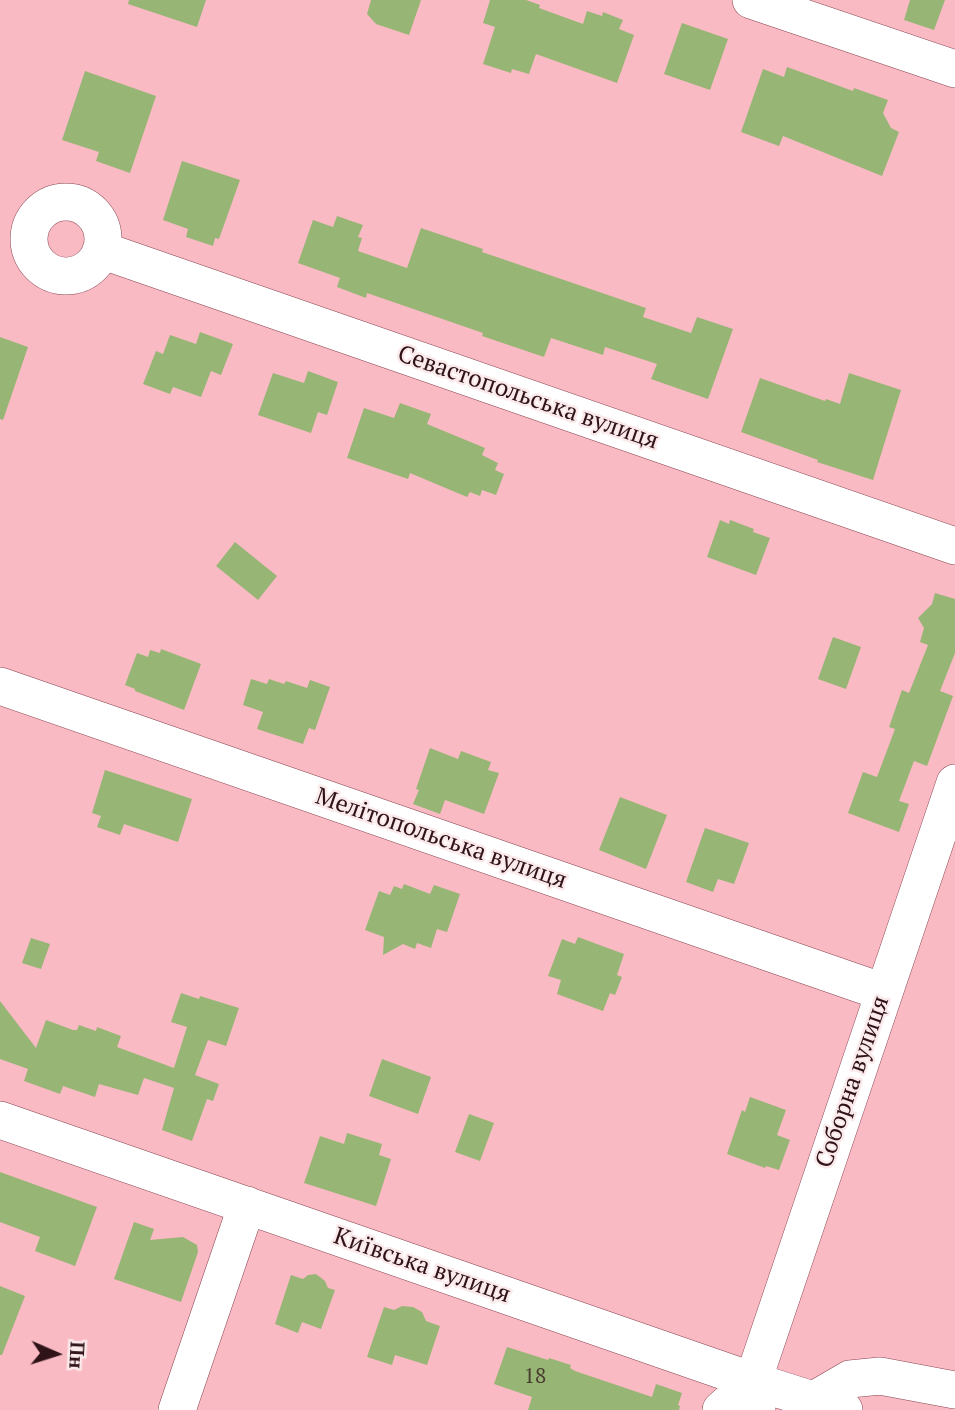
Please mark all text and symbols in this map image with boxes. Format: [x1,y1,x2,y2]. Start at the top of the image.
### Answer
street label: Севастопольська вулиця [394,340,662,456]
street label: Мелітопольська вулиця [312,782,570,896]
street label: Соборна вулиця [810,992,896,1172]
street label: Київська вулиця [330,1222,514,1310]
north arrow [21,1319,91,1389]
text: Пн [64,1341,91,1369]
house number: 18 [524,1364,546,1390]

